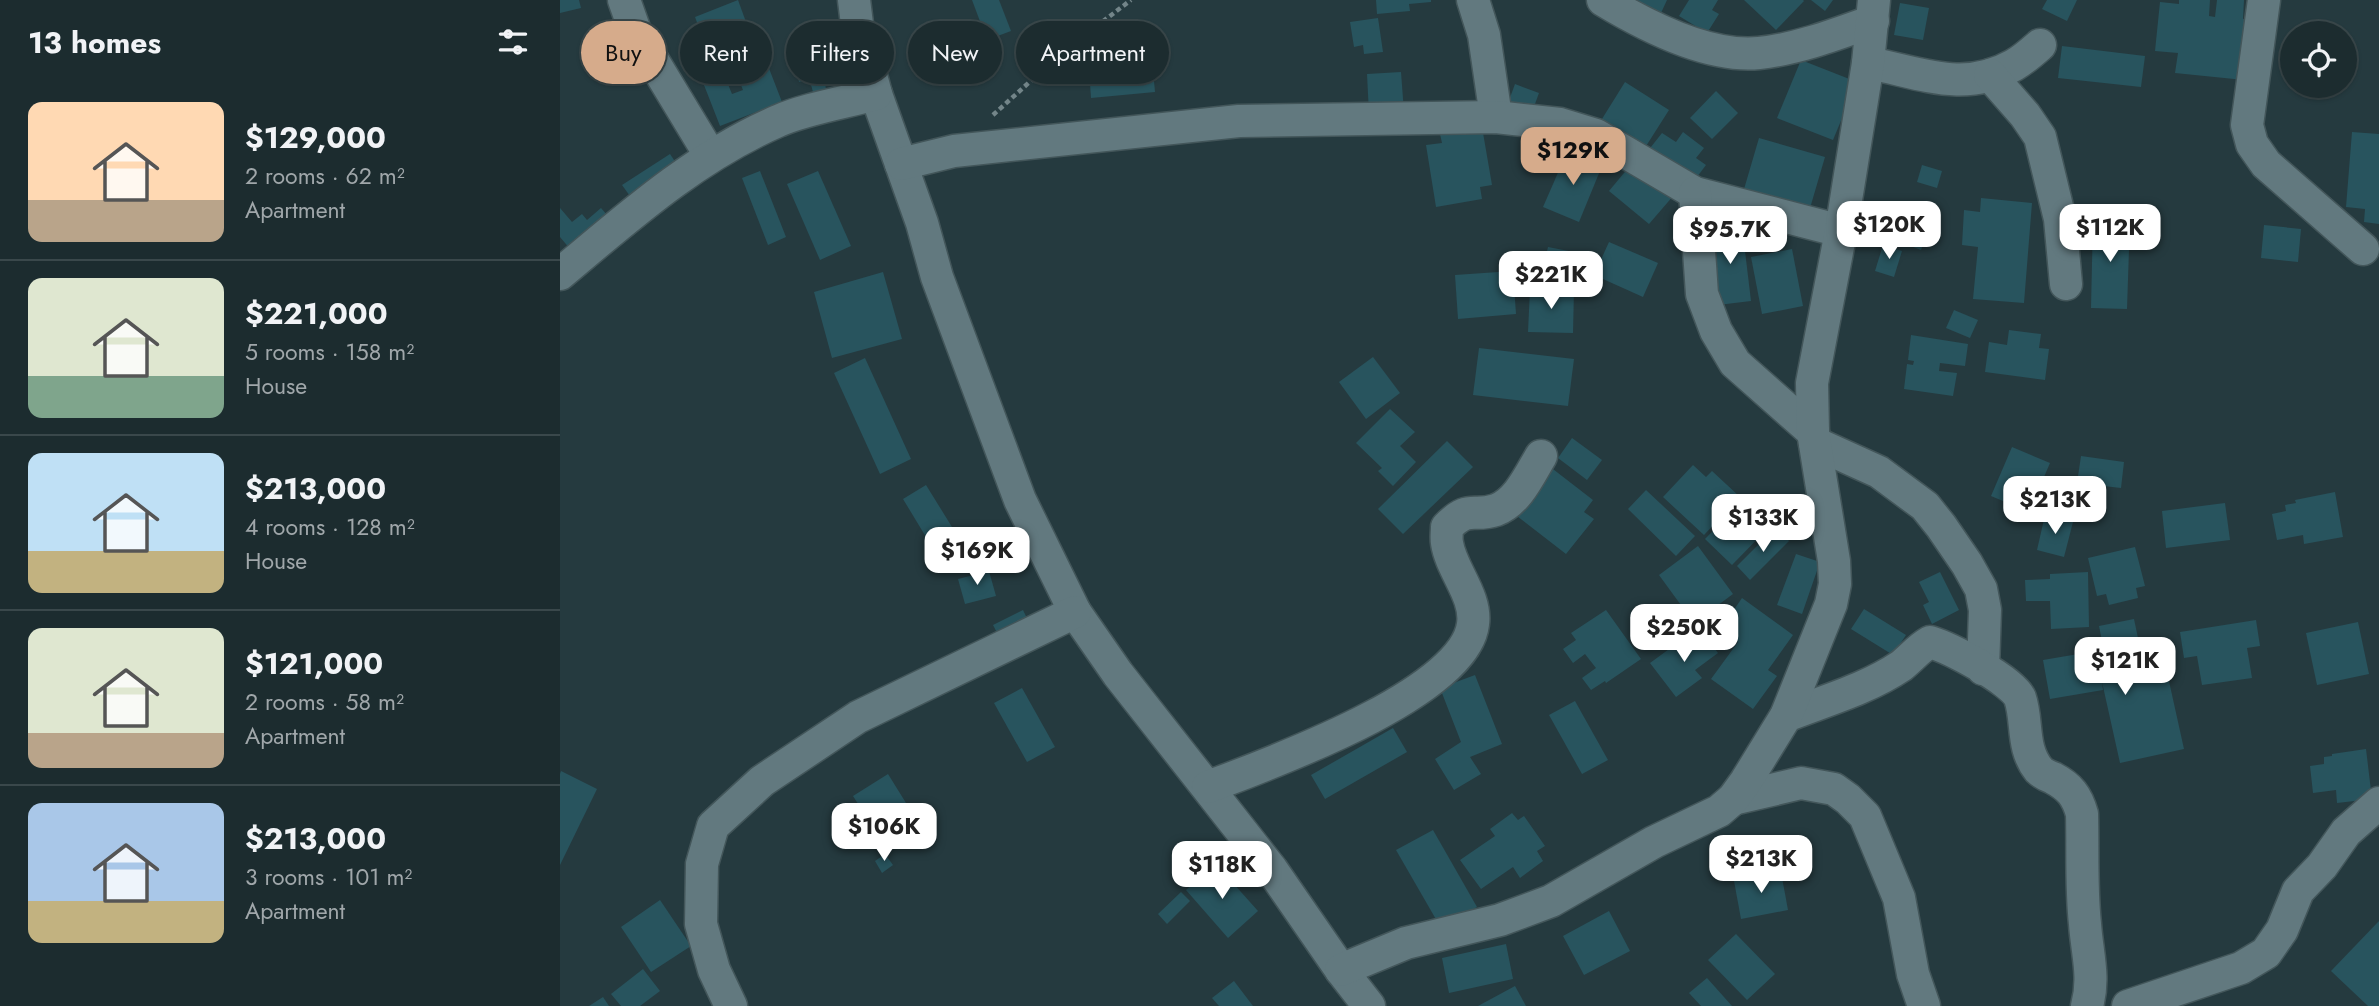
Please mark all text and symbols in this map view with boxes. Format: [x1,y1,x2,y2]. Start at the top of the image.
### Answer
text: 13 homes [28,21,161,64]
chip: Buy [581,21,666,84]
chip: Rent [680,21,772,84]
chip: Filters [786,21,894,84]
chip: New [908,21,1002,84]
chip: Apartment [1016,21,1169,84]
map controls [2280,21,2357,98]
button: locate [2280,21,2357,98]
icon: filters [494,23,532,61]
text: $129,000 [245,116,386,159]
pin: $129K [1524,128,1622,187]
icon: home [84,130,168,214]
text: $129K [1537,133,1609,167]
text: 2 rooms · 62 m² [245,159,405,193]
text: Apartment [245,193,345,227]
pin: $120K [1840,202,1938,261]
pin: $112K [2061,204,2159,264]
pin: $95.7K [1673,206,1787,266]
text: $120K [1853,207,1925,241]
text: $112K [2076,210,2144,244]
text: $95.7K [1689,212,1771,246]
pin: $221K [1502,252,1600,311]
text: $221K [1515,257,1587,291]
text: $221,000 [245,292,388,335]
icon: home [84,306,168,390]
text: 5 rooms · 158 m² [245,335,414,369]
text: House [245,369,307,403]
text: $213,000 [245,467,386,510]
pin: $213K [2006,476,2104,536]
icon: home [84,481,168,565]
text: $213K [2019,482,2091,516]
pin: $133K [1714,494,1812,554]
text: $133K [1728,500,1798,534]
text: 4 rooms · 128 m² [245,510,415,544]
pin: $169K [928,528,1026,587]
text: $169K [941,533,1013,567]
text: House [245,544,307,578]
pin: $250K [1635,604,1733,664]
text: $250K [1646,610,1722,644]
pin: $121K [2076,638,2174,697]
text: $121,000 [245,642,383,685]
text: $121K [2091,643,2159,677]
icon: home [84,656,168,740]
text: 2 rooms · 58 m² [245,685,404,719]
text: Apartment [245,719,345,753]
pin: $106K [835,804,933,863]
text: $106K [848,809,920,843]
text: $213,000 [245,817,386,860]
icon: home [84,831,168,915]
pin: $213K [1712,836,1810,895]
text: $213K [1725,841,1797,875]
pin: $118K [1173,842,1271,901]
text: $118K [1188,847,1256,881]
text: 3 rooms · 101 m² [245,860,412,894]
text: Apartment [245,894,345,928]

